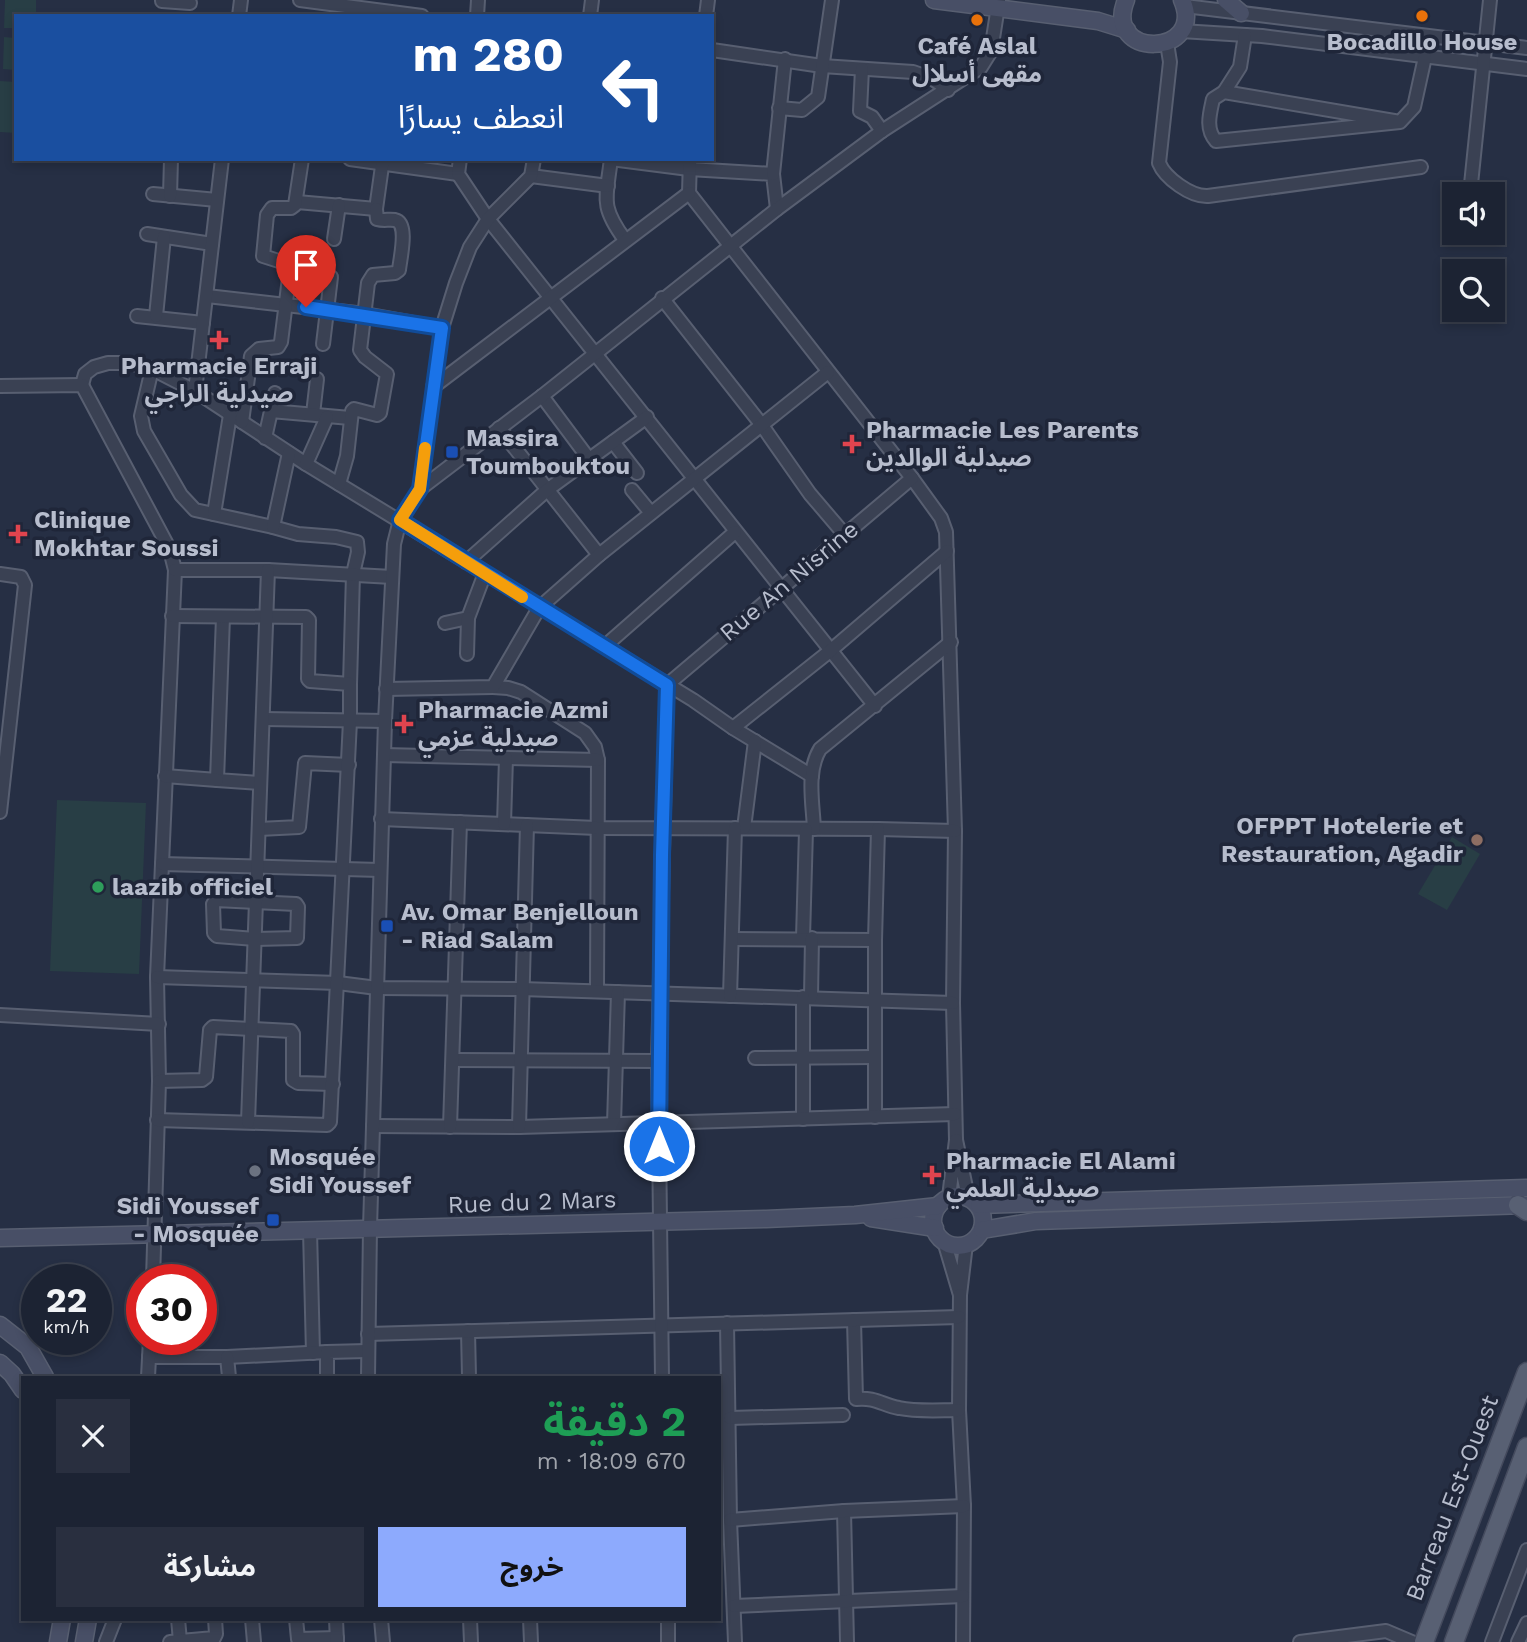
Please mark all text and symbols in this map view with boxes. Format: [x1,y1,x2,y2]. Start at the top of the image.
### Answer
marker: Bocadillo House [1414,8,1430,24]
marker: Café Aslal مقهى أسلال [969,12,985,28]
text: 280 m [412,25,564,83]
place label: Bocadillo House [1327,28,1517,56]
place label: Café Aslal مقهى أسلال [912,32,1042,88]
icon: left [588,42,679,133]
text: انعطف يسارًا [398,98,564,136]
map controls [1442,182,1505,322]
button: sound [1442,182,1505,245]
pin [276,235,336,307]
icon: arrive [287,246,325,284]
button: search [1442,259,1505,322]
marker: Pharmacie Erraji صيدلية الراجي [211,332,227,348]
place label: Pharmacie Erraji صيدلية الراجي [121,352,317,414]
place label: Pharmacie Les Parents صيدلية الوالدين [866,416,1139,472]
place label: Massira Toumbouktou [466,424,630,480]
marker: Pharmacie Les Parents صيدلية الوالدين [844,436,860,452]
marker: Massira Toumbouktou [444,444,460,460]
place label: Clinique Mokhtar Soussi [34,506,219,562]
street label: Rue An Nisrine [714,515,864,647]
marker: Clinique Mokhtar Soussi [8,524,28,544]
place label: Pharmacie Azmi صيدلية عزمي [418,696,609,758]
marker: Pharmacie Azmi صيدلية عزمي [396,716,412,732]
place label: OFPPT Hotelerie et Restauration, Agadir [1221,812,1464,868]
marker: OFPPT Hotelerie et Restauration, Agadir [1469,832,1485,848]
place label: laazib officiel [112,873,273,901]
marker: laazib officiel [90,879,106,895]
place label: Av. Omar Benjelloun - Riad Salam [401,898,639,954]
marker: Av. Omar Benjelloun - Riad Salam [379,918,395,934]
position arrow [622,1109,696,1183]
place label: Mosquée Sidi Youssef [269,1143,411,1199]
place label: Pharmacie El Alami صيدلية العلمي [946,1147,1176,1209]
marker: Mosquée Sidi Youssef [247,1163,263,1179]
marker: Pharmacie El Alami صيدلية العلمي [924,1167,940,1183]
street label: Rue du 2 Mars [447,1185,617,1219]
place label: Sidi Youssef - Mosquée [117,1192,259,1248]
marker: Sidi Youssef - Mosquée [265,1212,281,1228]
speed limit sign: 30 [126,1264,217,1355]
text: 22 [46,1279,87,1321]
text: km/h [43,1316,90,1337]
street label: Barreau Est-Ouest [1400,1391,1504,1605]
text: 2 دقيقة [543,1397,686,1446]
button: close [56,1399,130,1473]
text: 670 m · 18:09 [537,1448,686,1475]
button: مشاركة [56,1527,364,1607]
button: خروج [378,1527,686,1607]

